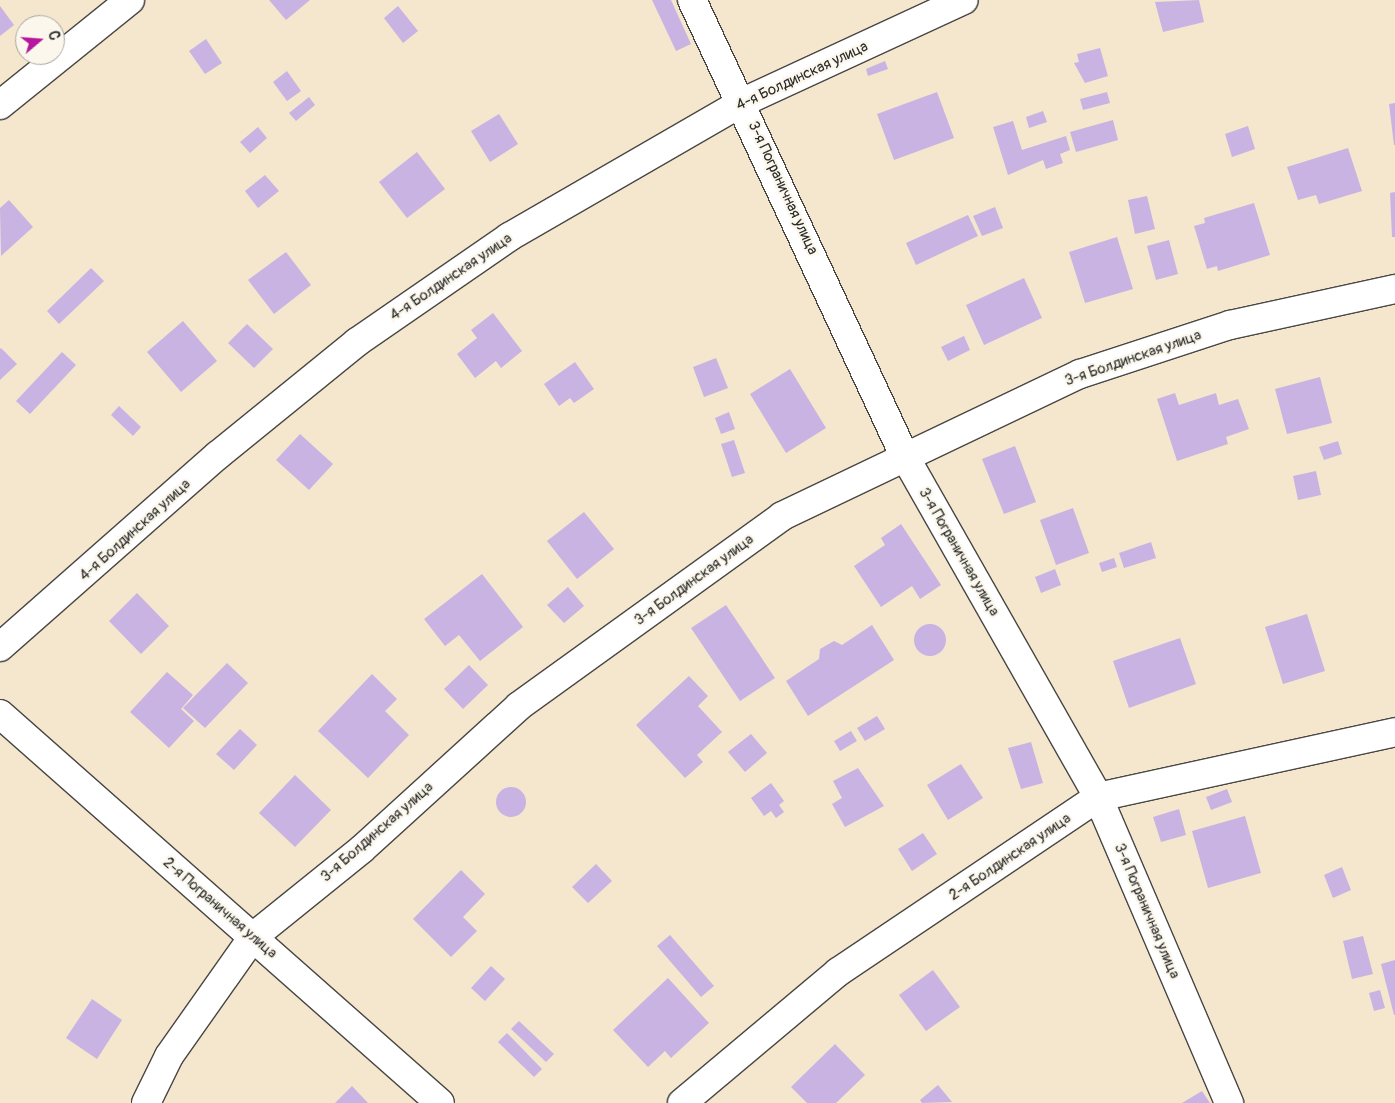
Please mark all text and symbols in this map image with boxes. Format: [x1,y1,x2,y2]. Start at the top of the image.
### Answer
north arrow [15,15,65,65]
text: С [44,29,63,42]
street label: 4-я Болдинская улица [733,38,871,114]
street label: 3-я Пограничная улица [744,118,822,258]
street label: 4-я Болдинская улица [386,229,516,325]
street label: 3-я Болдинская улица [1062,326,1204,390]
street label: 4-я Болдинская улица [76,475,194,585]
street label: 3-я Пограничная улица [915,485,1003,619]
street label: 3-я Болдинская улица [631,531,757,629]
street label: 3-я Болдинская улица [317,778,437,886]
street label: 2-я Болдинская улица [946,810,1074,904]
street label: 3-я Пограничная улица [1110,841,1184,981]
street label: 2-я Пограничная улица [159,854,281,962]

